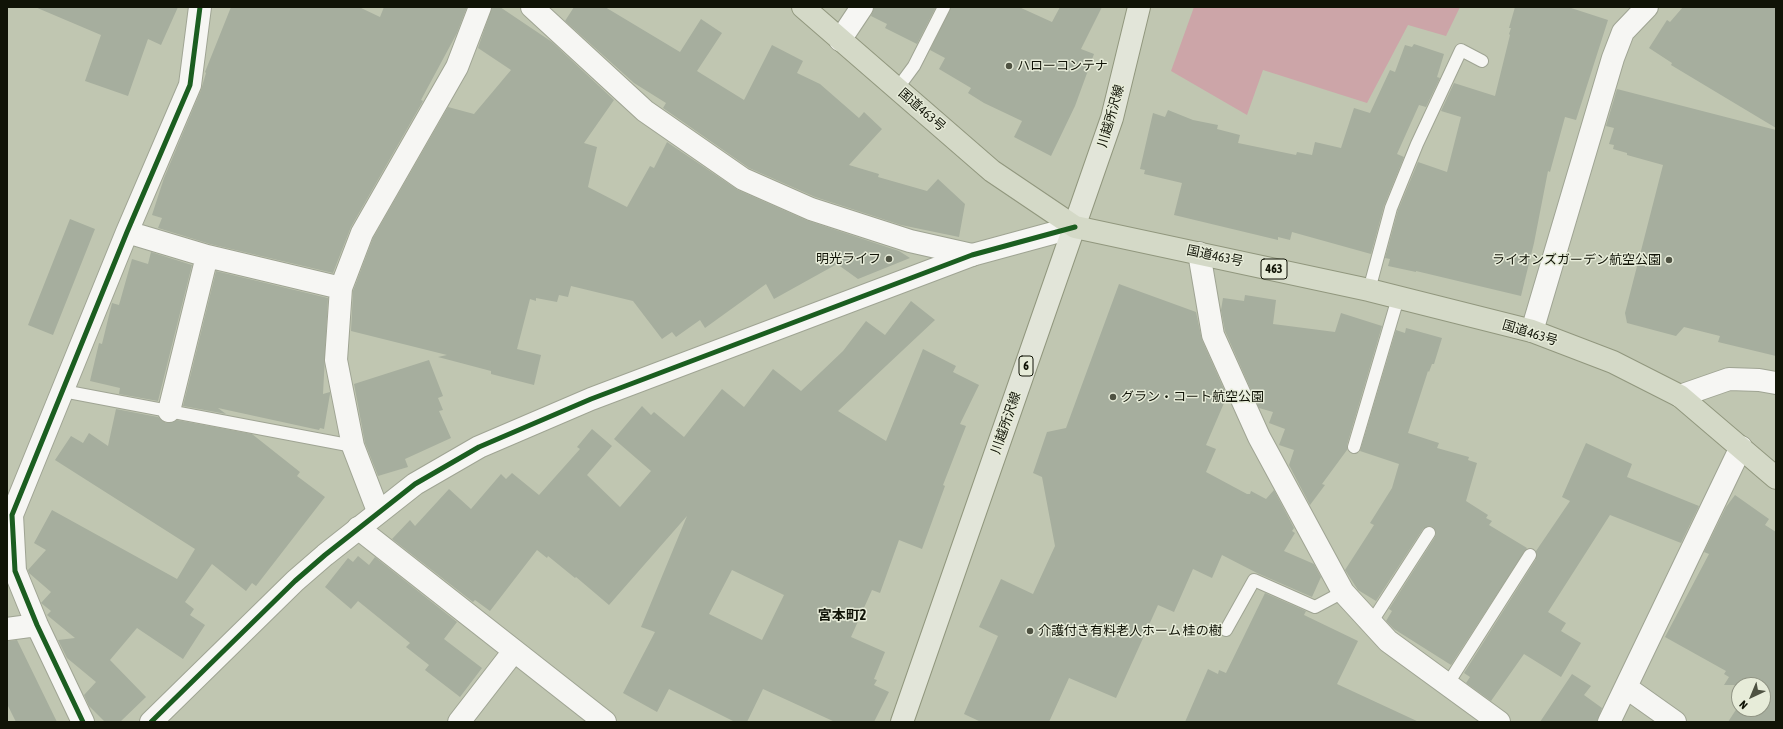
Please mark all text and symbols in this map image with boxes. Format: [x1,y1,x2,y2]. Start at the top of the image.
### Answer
place label: ハローコンテナ [1017,58,1108,74]
marker: ハローコンテナ [1004,61,1014,71]
street label: 川越所沢線 [1095,83,1127,149]
street label: 国道463号 [895,85,949,135]
street label: 国道463号 [1185,242,1245,270]
place label: 明光ライフ [816,251,881,267]
place label: ライオンズガーデン航空公園 [1492,252,1661,268]
marker: 明光ライフ [884,254,894,264]
marker: ライオンズガーデン航空公園 [1664,255,1674,265]
road number: 463 [1261,259,1287,279]
street label: 国道463号 [1500,317,1560,349]
road number: 6 [1019,356,1033,376]
place label: グラン・コート航空公園 [1121,389,1264,405]
street label: 川越所沢線 [988,390,1024,456]
marker: グラン・コート航空公園 [1108,392,1118,402]
district label: 宮本町2 [818,608,866,624]
place label: 介護付き有料老人ホーム 桂の樹 [1038,623,1222,639]
marker: 介護付き有料老人ホーム 桂の樹 [1025,626,1035,636]
north arrow [1731,677,1771,717]
text: N [1737,698,1750,711]

